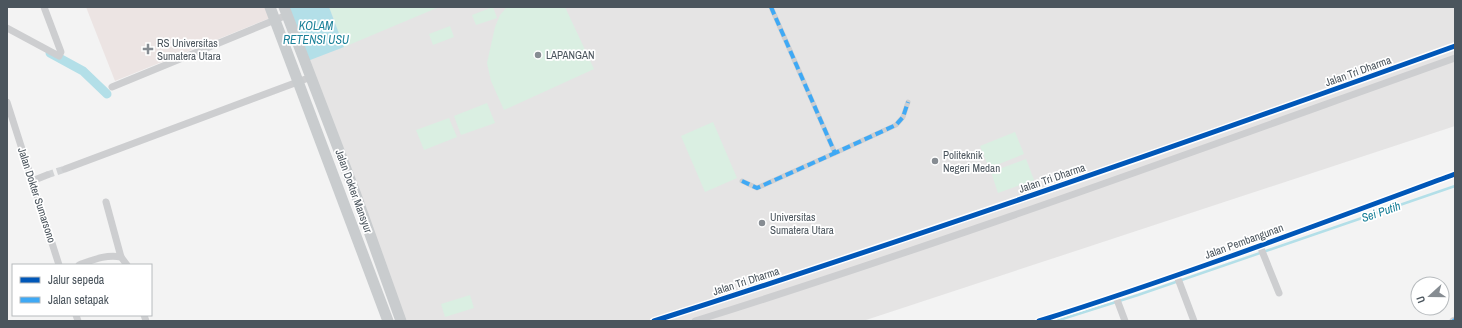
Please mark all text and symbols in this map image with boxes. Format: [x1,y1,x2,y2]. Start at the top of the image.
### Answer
water label: KOLAM RETENSI USU [283,18,349,48]
place label: RS Universitas Sumatera Utara [157,36,221,63]
marker: RS Universitas Sumatera Utara [142,43,154,55]
place label: LAPANGAN [546,48,594,62]
marker: LAPANGAN [533,50,543,60]
street label: Jalan Tri Dharma [1323,53,1393,89]
street label: Jalan Dokter Sumarsono [15,146,59,244]
street label: Jalan Dokter Mansyur [332,147,376,235]
place label: Politeknik Negeri Medan [943,148,1000,175]
marker: Politeknik Negeri Medan [930,156,940,166]
street label: Jalan Tri Dharma [1017,160,1087,196]
water label: Sei Putih [1359,198,1403,226]
place label: Universitas Sumatera Utara [770,210,834,237]
marker: Universitas Sumatera Utara [757,218,767,228]
street label: Jalan Pembangunan [1203,220,1285,262]
legend [12,264,152,316]
street label: Jalan Tri Dharma [711,264,781,298]
text: Jalur sepeda [48,272,105,288]
north arrow [1410,276,1450,316]
text: Jalan setapak [48,292,109,308]
text: U [1413,294,1428,305]

